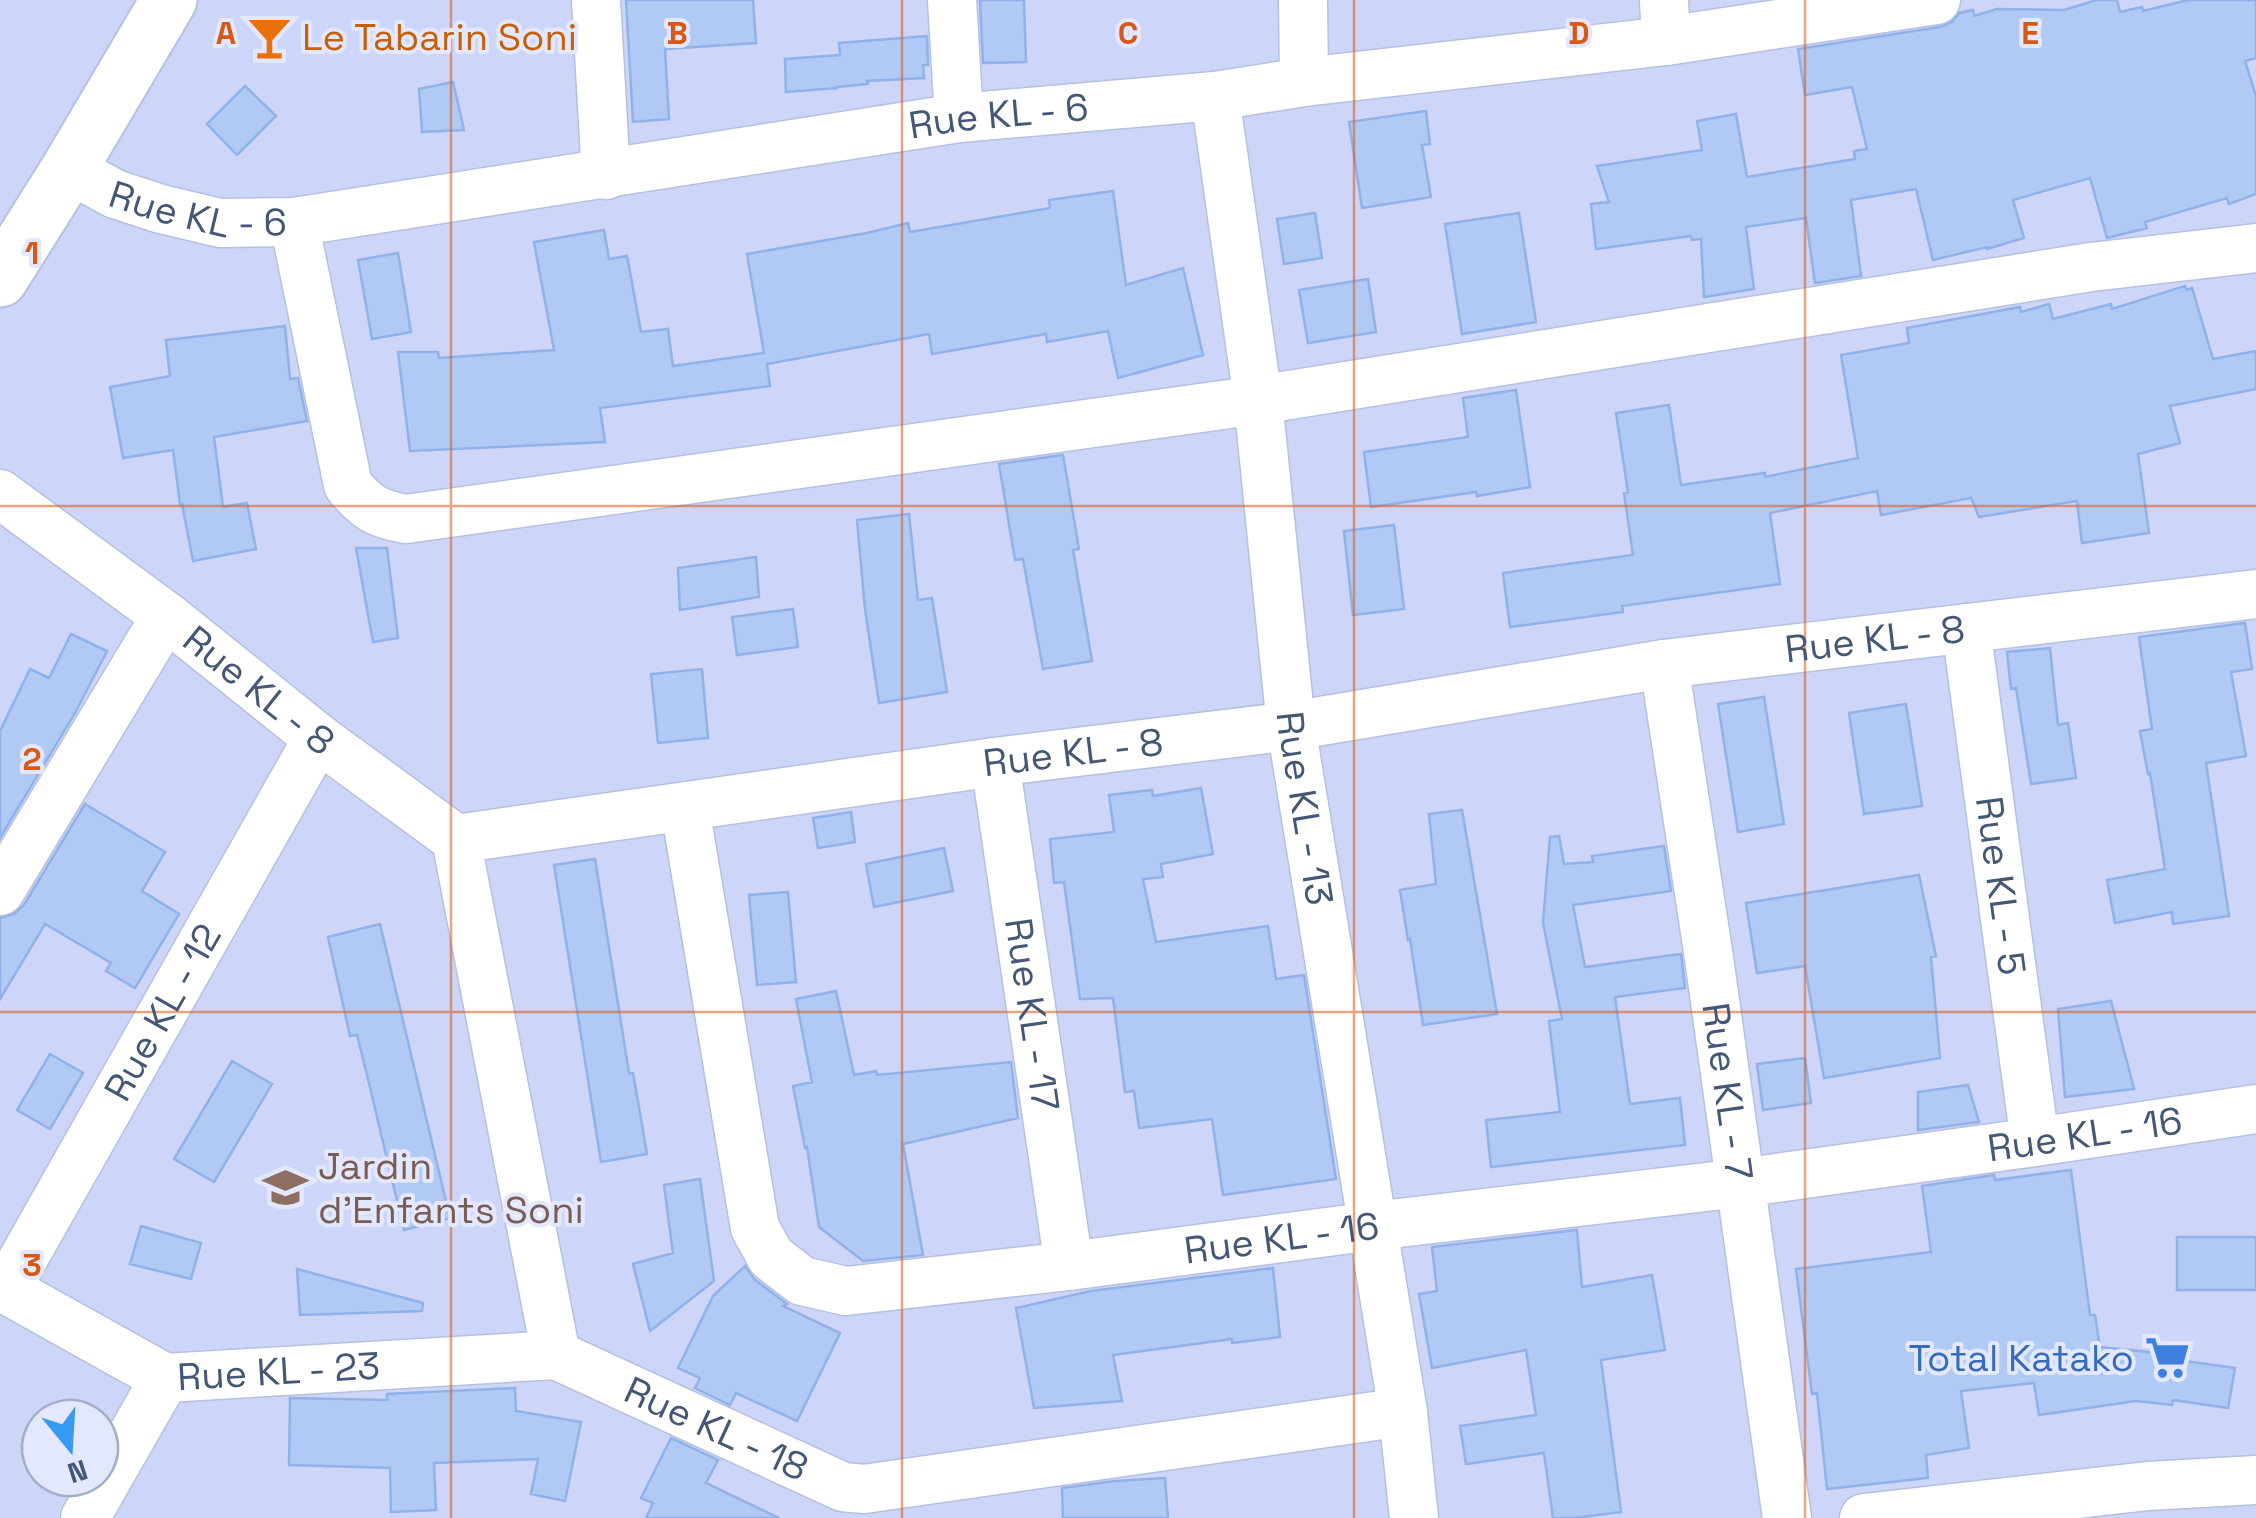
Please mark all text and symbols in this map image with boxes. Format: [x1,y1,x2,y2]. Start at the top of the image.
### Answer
text: A [216,13,236,53]
bar icon: Le Tabarin Soni [245,13,293,61]
place label: Le Tabarin Soni [302,13,577,61]
text: B [666,13,688,53]
text: C [1118,13,1138,53]
text: D [1568,13,1590,53]
text: E [2021,13,2039,53]
street label: Rue KL - 6 [905,83,1090,150]
street label: Rue KL - 6 [103,170,287,248]
text: 1 [25,233,39,273]
street label: Rue KL - 8 [1782,605,1967,674]
street label: Rue KL - 8 [173,615,344,766]
street label: Rue KL - 13 [1266,709,1344,909]
street label: Rue KL - 8 [980,718,1166,787]
text: 2 [22,739,42,779]
street label: Rue KL - 5 [1965,793,2036,978]
street label: Rue KL - 12 [94,915,232,1109]
street label: Rue KL - 17 [994,915,1070,1114]
street label: Rue KL - 7 [1691,1000,1764,1183]
street label: Rue KL - 16 [1984,1096,2185,1172]
place label: Jardin d'Enfants Soni [318,1142,584,1234]
school or university icon: Jardin d'Enfants Soni [261,1164,309,1212]
street label: Rue KL - 16 [1181,1201,1382,1275]
text: 3 [22,1245,42,1285]
place label: Total Katako [1908,1334,2134,1382]
supermarket icon: Total Katako [2143,1334,2191,1382]
street label: Rue KL - 23 [176,1341,381,1401]
street label: Rue KL - 18 [617,1366,816,1492]
north arrow [20,1398,120,1498]
text: N [63,1452,92,1492]

